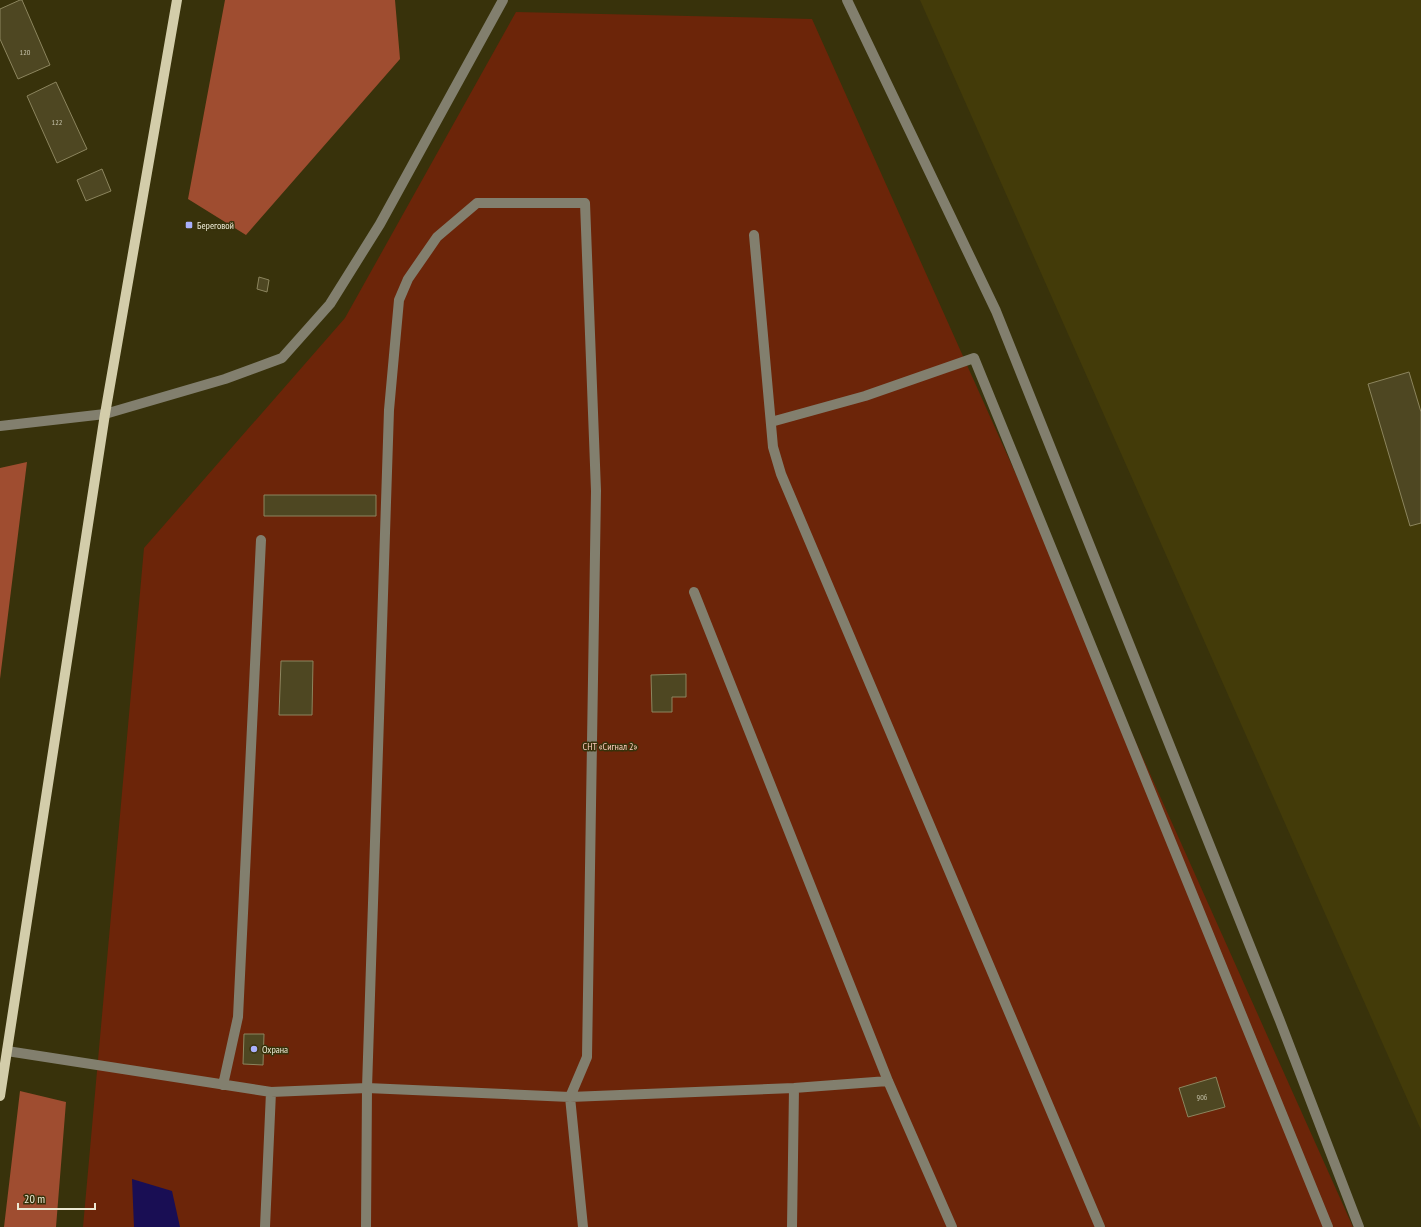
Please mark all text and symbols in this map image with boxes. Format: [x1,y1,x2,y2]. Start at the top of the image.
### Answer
house number: 120 [20,47,31,57]
house number: 122 [52,117,63,127]
place label: Береговой [197,219,234,232]
marker: Береговой [184,220,194,230]
park label: СНТ «Сигнал 2» [583,740,638,753]
place label: Охрана [262,1043,288,1056]
marker: Охрана [249,1044,259,1054]
house number: 906 [1197,1092,1208,1102]
scale bar [18,1185,95,1211]
text: 20 m [24,1191,45,1206]

